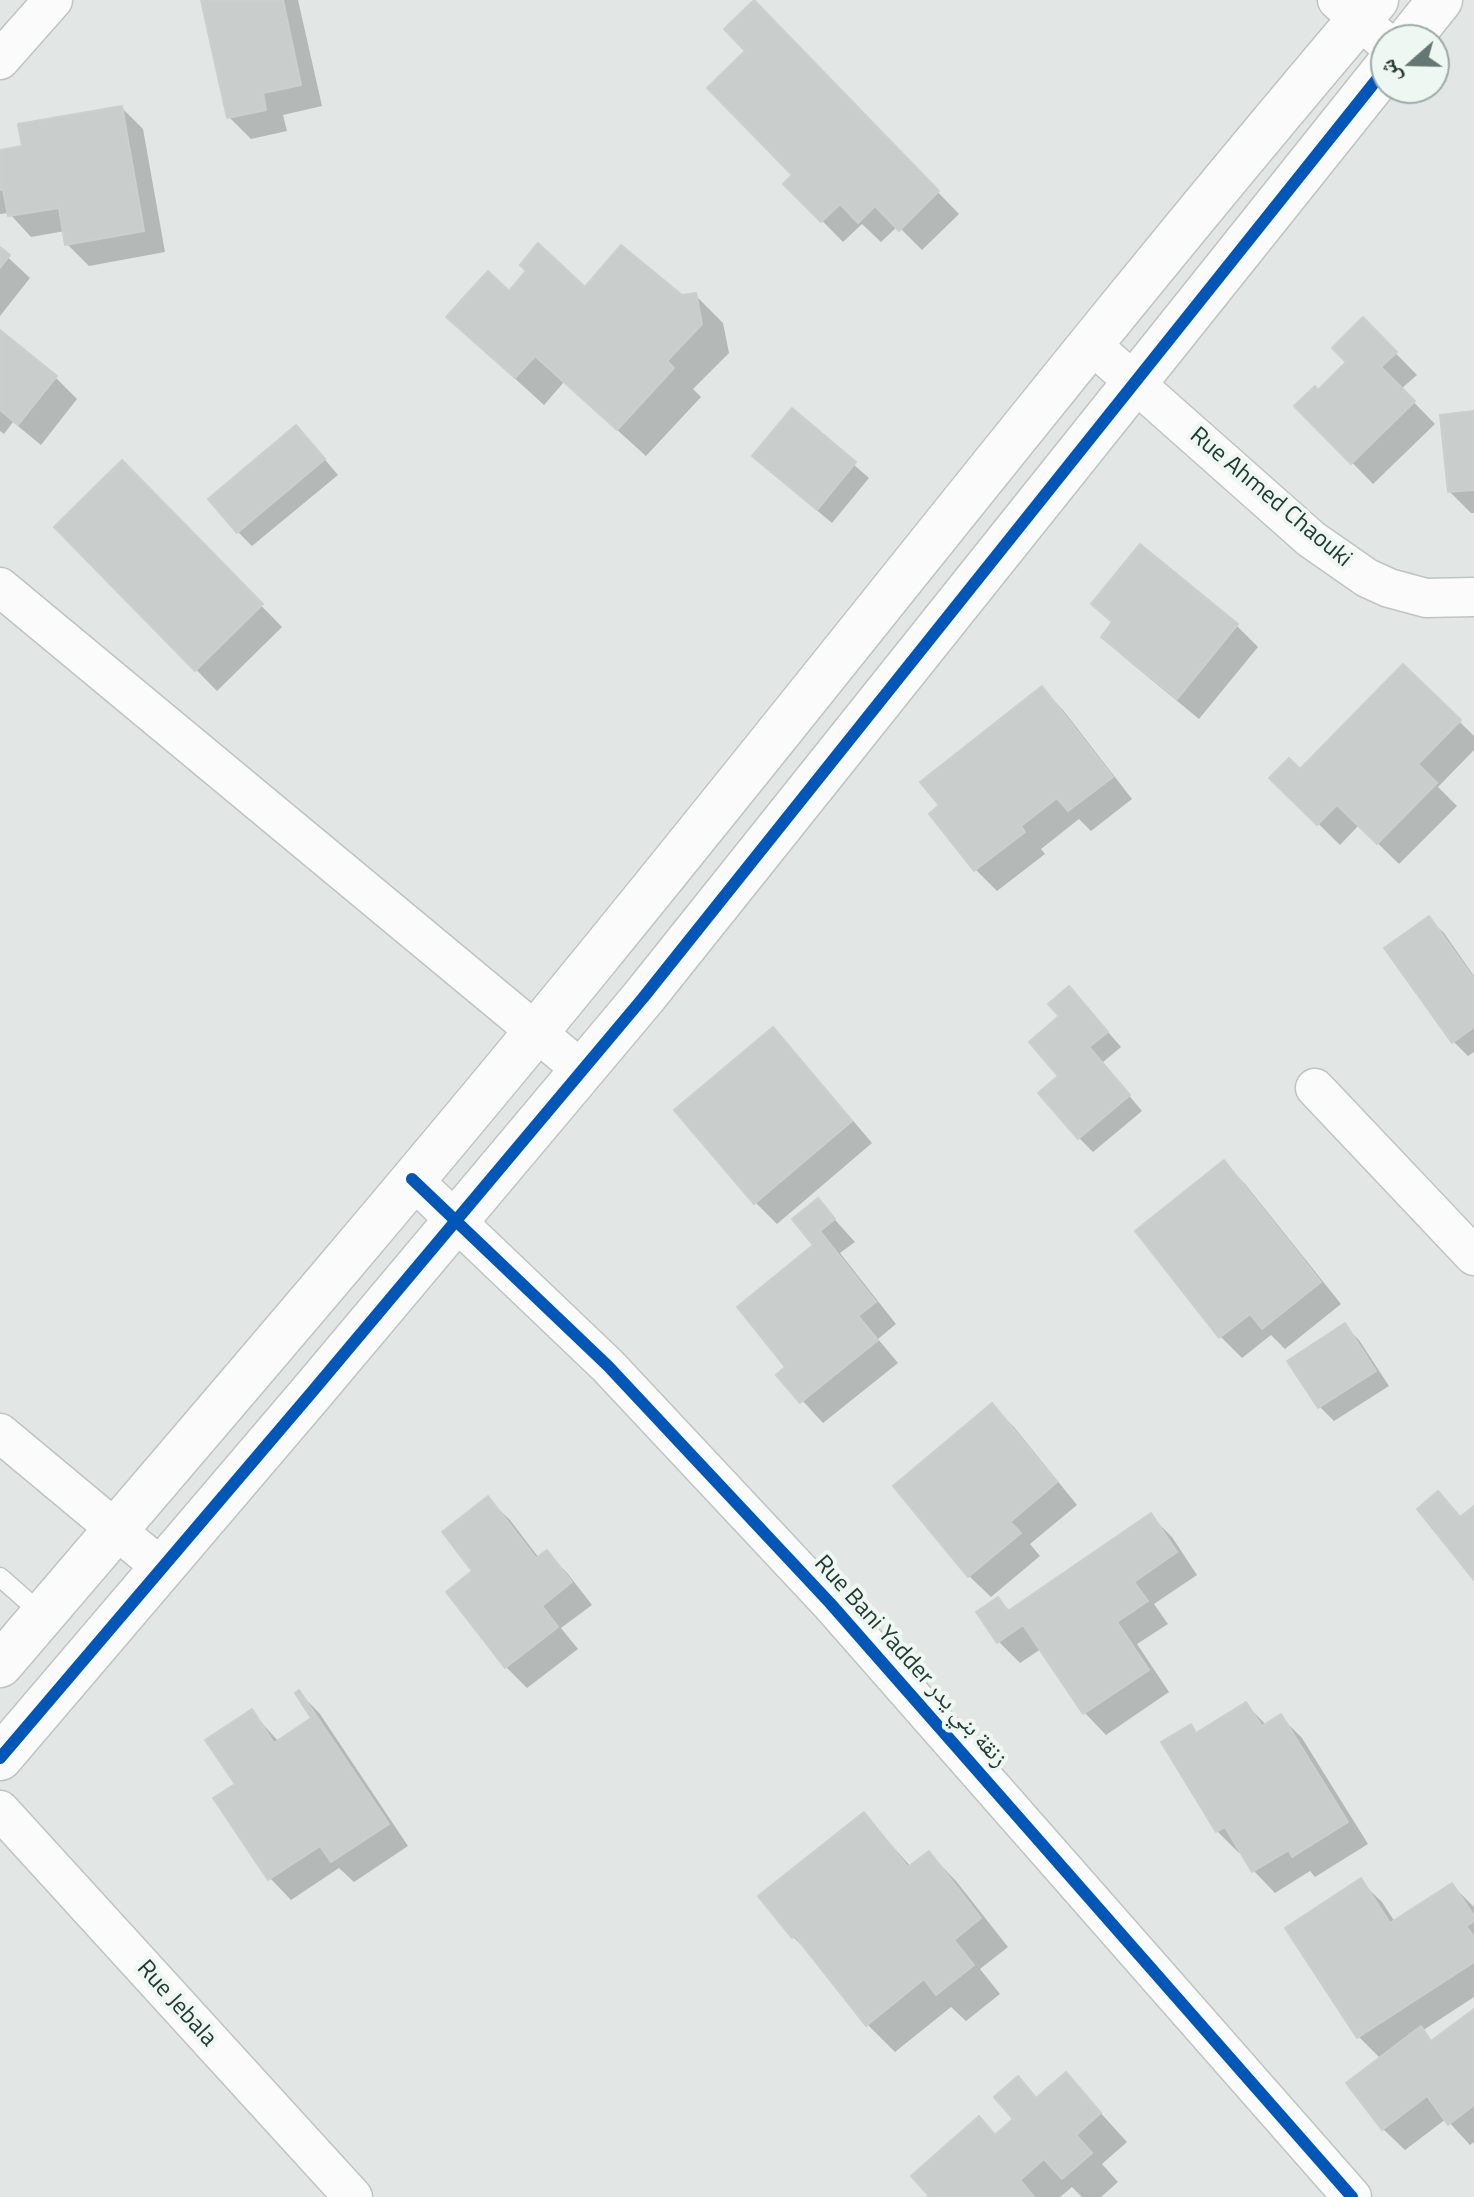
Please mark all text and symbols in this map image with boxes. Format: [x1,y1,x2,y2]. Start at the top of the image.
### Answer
north arrow [1370,24,1450,104]
text: ش [1369,55,1409,88]
street label: Rue Ahmed Chaouki [1183,422,1357,574]
street label: Rue Bani Yadder زنقة بني يدر [807,1550,1013,1774]
street label: Rue Jebala [130,1955,222,2053]

